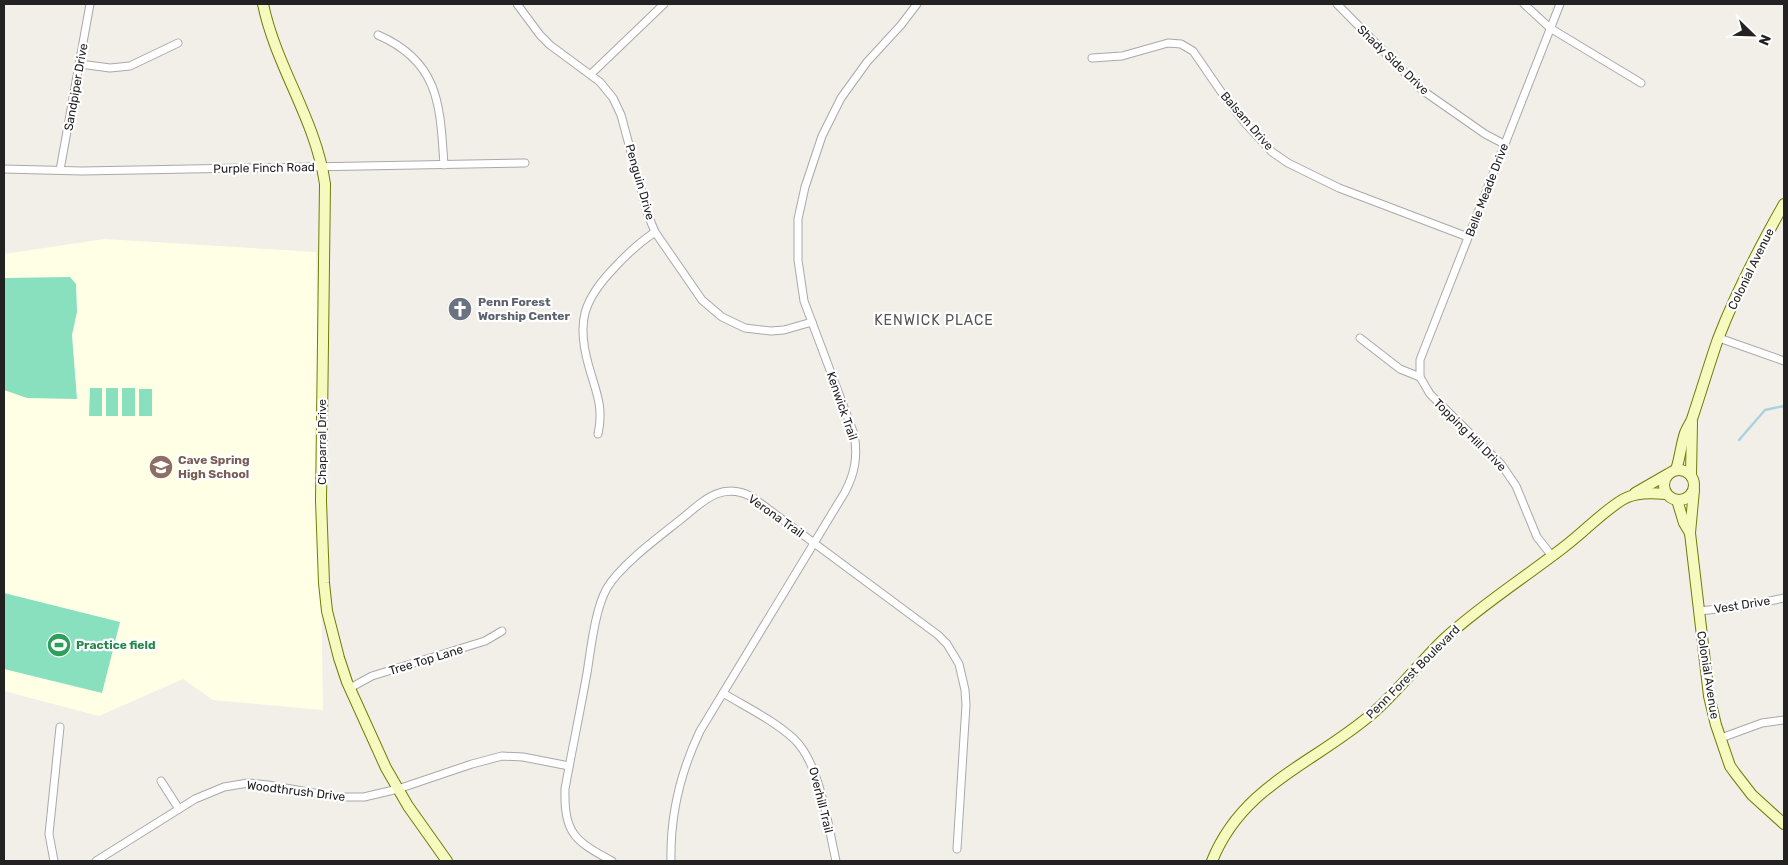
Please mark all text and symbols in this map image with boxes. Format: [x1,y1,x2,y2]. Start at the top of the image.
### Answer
north arrow [1728,10,1778,60]
street label: Shady Side Drive [1354,22,1432,98]
text: N [1755,32,1774,48]
street label: Sandpiper Drive [61,42,91,132]
street label: Balsam Drive [1218,89,1276,153]
street label: Belle Meade Drive [1463,141,1511,239]
street label: Penguin Drive [623,143,658,222]
street label: Purple Finch Road [213,160,315,176]
street label: Colonial Avenue [1725,226,1777,312]
place label: Penn Forest Worship Center [478,295,570,323]
church icon: Penn Forest Worship Center [447,296,473,322]
district label: KENWICK PLACE [874,312,994,329]
street label: Kenwick Trail [824,370,860,442]
street label: Topping Hill Drive [1431,396,1509,474]
street label: Chaparral Drive [315,399,329,485]
place label: Cave Spring High School [178,453,250,481]
school or university icon: Cave Spring High School [148,454,174,480]
street label: Verona Trail [745,492,807,540]
street label: Vest Drive [1713,594,1771,616]
street label: Penn Forest Boulevard [1363,622,1463,722]
street label: Colonial Avenue [1694,630,1722,720]
sports icon: Practice field [46,632,72,658]
place label: Practice field [76,638,155,652]
street label: Tree Top Lane [387,642,465,678]
street label: Overhill Trail [806,766,836,834]
street label: Woodthrush Drive [246,778,346,804]

